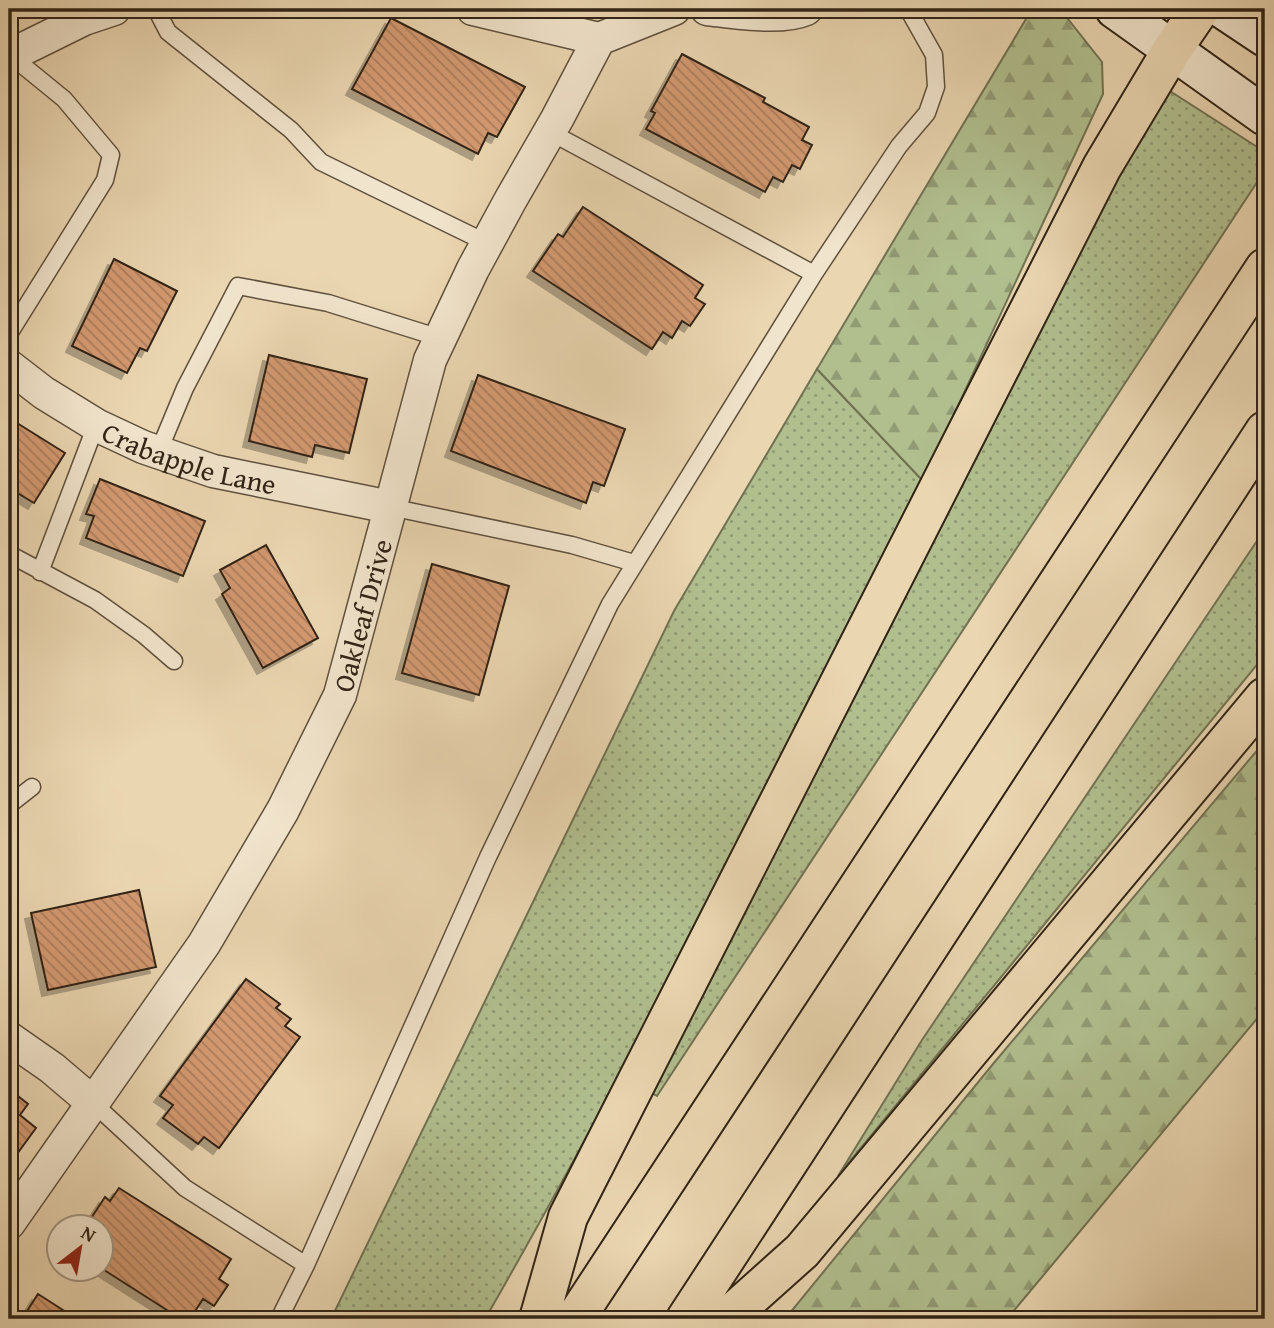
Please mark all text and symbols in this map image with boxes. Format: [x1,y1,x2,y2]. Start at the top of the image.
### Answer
street label: Crabapple Lane [96,410,280,504]
street label: Oakleaf Drive [321,534,402,696]
north arrow [46,1212,116,1282]
text: N [76,1218,102,1249]

